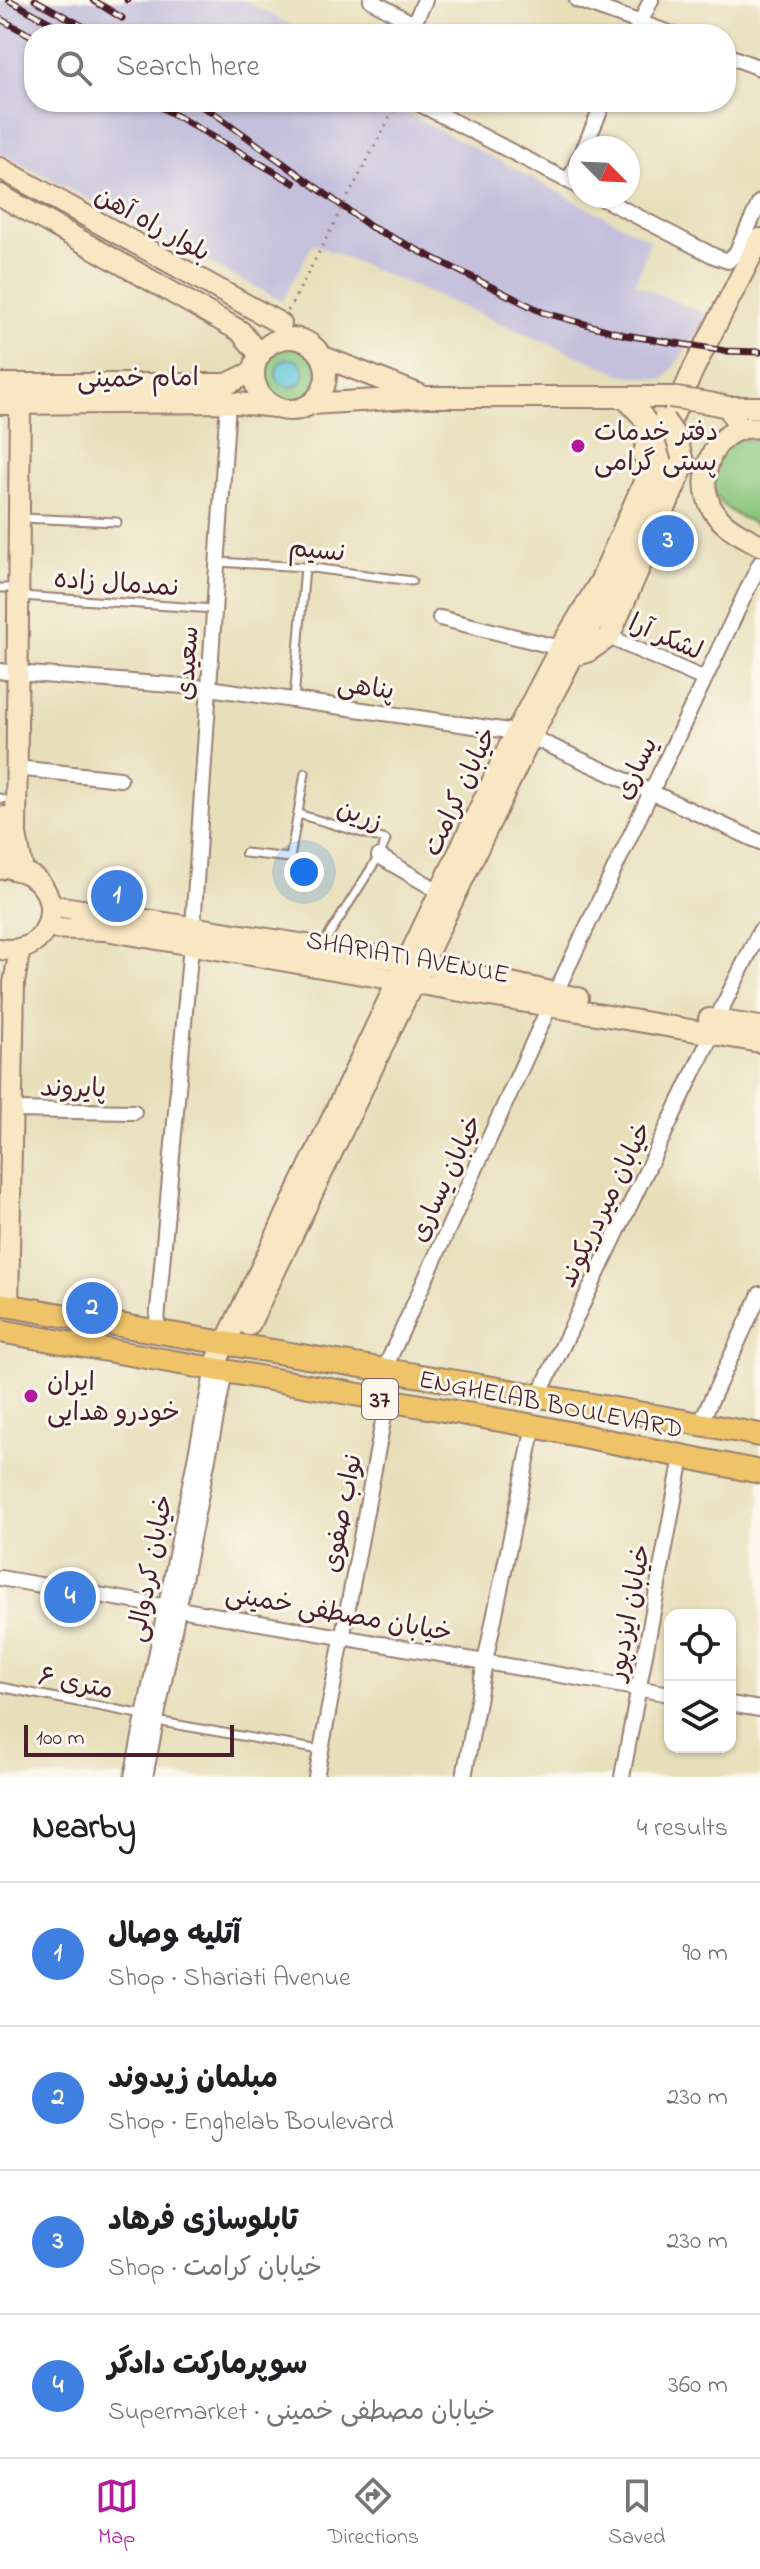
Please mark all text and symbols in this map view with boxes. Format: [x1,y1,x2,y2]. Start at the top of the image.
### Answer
search box [24,24,736,112]
icon: search [52,46,96,90]
text: Search here [116,46,260,90]
north arrow [568,136,640,208]
street label: بلوار راه آهن [87,178,216,273]
street label: امام خمینی [77,360,199,400]
place label: دفتر خدمات پستی گرامی [594,415,718,483]
marker: دفتر خدمات پستی گرامی [569,437,587,455]
pin: 3 [642,511,694,571]
street label: نسیم [287,530,347,574]
street label: نمدمال زاده [52,562,181,608]
street label: لشکر آرا [622,606,708,672]
street label: سعیدی [167,625,211,702]
street label: پناهی [335,666,397,712]
street label: خیابان کرامت [415,721,508,863]
street label: یساری [606,731,669,807]
street label: زرین [330,791,387,843]
your location [284,852,324,892]
pin: 1 [91,866,143,926]
street label: SHARIATI AVENUE [303,922,512,996]
street label: پایروند [40,1070,106,1110]
street label: خیابان یساری [402,1109,494,1249]
street label: خیابان میردریکوند [550,1116,663,1295]
pin: 2 [66,1278,118,1338]
street label: ENGHELAB BOULEVARD [415,1362,686,1450]
place label: ایران خودرو هدایی [47,1365,180,1433]
road number: 37 [362,1379,398,1419]
marker: ایران خودرو هدایی [22,1387,40,1405]
street label: نواب صفوی [314,1451,374,1576]
street label: خیابان کردوالی [119,1492,185,1645]
street label: خیابان ایزدپور [599,1541,663,1686]
pin: 4 [44,1567,96,1627]
street label: خیابان مصطفی خمینی [222,1576,455,1654]
map controls [664,1609,736,1753]
button: locate [664,1609,736,1681]
street label: ۶ متری [35,1659,116,1711]
button: layers [664,1681,736,1753]
scale bar [24,1721,234,1757]
text: 100 m [36,1723,85,1755]
text: Nearby [32,1804,136,1854]
text: 4 results [637,1810,728,1848]
text: آتلیه وصال [108,1914,240,1958]
text: 1 [54,1935,62,1973]
text: 90 m [682,1935,728,1973]
text: Shop · Shariati Avenue [108,1960,351,1998]
text: مبلمان زیدوند [108,2058,278,2102]
text: 2 [52,2079,64,2117]
text: 230 m [666,2079,728,2117]
text: Shop · Enghelab Boulevard [108,2104,394,2142]
text: تابلوسازی فرهاد [108,2200,298,2244]
text: 3 [53,2223,63,2261]
text: 230 m [666,2223,728,2261]
text: Shop · خیابان کرامت [108,2250,322,2288]
text: سوپرمارکت دادگر [108,2344,308,2388]
text: 4 [53,2367,63,2405]
text: 360 m [668,2367,728,2405]
text: Supermarket · خیابان مصطفی خمینی [108,2394,495,2432]
tab: Map [95,2474,139,2554]
tab: Directions [328,2474,419,2554]
tab: Saved [608,2474,665,2554]

